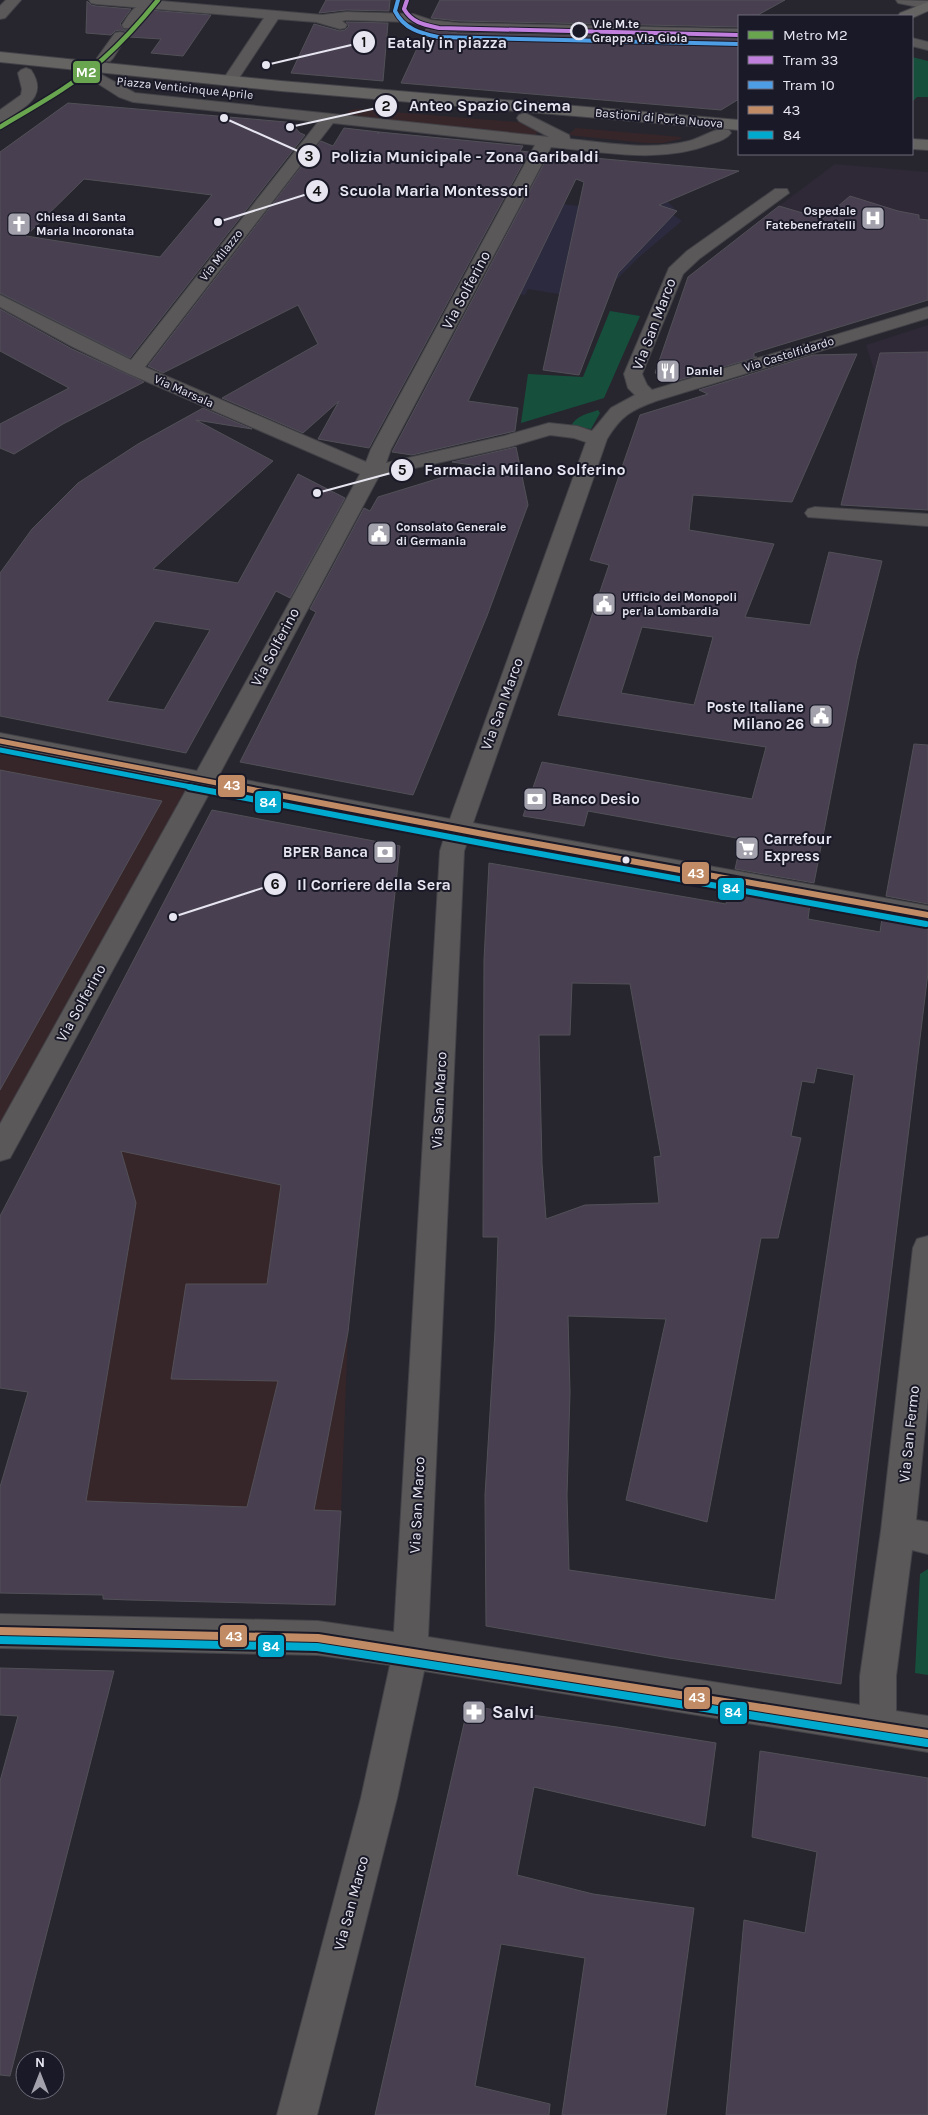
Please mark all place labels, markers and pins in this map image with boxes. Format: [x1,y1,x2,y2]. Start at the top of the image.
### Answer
place label: V.le M.te Grappa Via Gioia [592,17,688,45]
marker: V.le M.te Grappa Via Gioia [570,22,588,40]
callout: Eataly in piazza [352,27,517,58]
callout: Anteo Spazio Cinema [374,90,581,121]
callout: Polizia Municipale - Zona Garibaldi [296,141,609,172]
callout: Scuola Maria Montessori [305,175,539,206]
place label: Ospedale Fatebenefratelli [766,204,856,232]
hospital icon: Ospedale Fatebenefratelli [860,205,886,231]
place label: Chiesa di Santa Maria Incoronata [36,210,134,238]
church icon: Chiesa di Santa Maria Incoronata [6,211,32,237]
restaurant icon: Daniel [655,358,681,384]
place label: Daniel [686,364,723,378]
callout: Farmacia Milano Solferino [389,454,635,485]
place label: Consolato Generale di Germania [396,520,506,548]
public building icon: Consolato Generale di Germania [366,521,392,547]
place label: Ufficio dei Monopoli per la Lombardia [622,590,737,618]
public building icon: Ufficio dei Monopoli per la Lombardia [591,591,617,617]
place label: Poste Italiane Milano 26 [706,698,804,733]
public building icon: Poste Italiane Milano 26 [808,703,834,729]
bank icon: Banco Desio [522,786,548,812]
place label: Banco Desio [552,790,640,808]
place label: Carrefour Express [764,830,831,865]
supermarket icon: Carrefour Express [734,835,760,861]
bank icon: BPER Banca [372,839,398,865]
place label: BPER Banca [283,843,368,861]
unlabelled marker [621,855,631,865]
callout: Il Corriere della Sera [262,868,461,899]
pharmacy icon: Salvi [461,1699,487,1725]
place label: Salvi [492,1701,535,1723]

